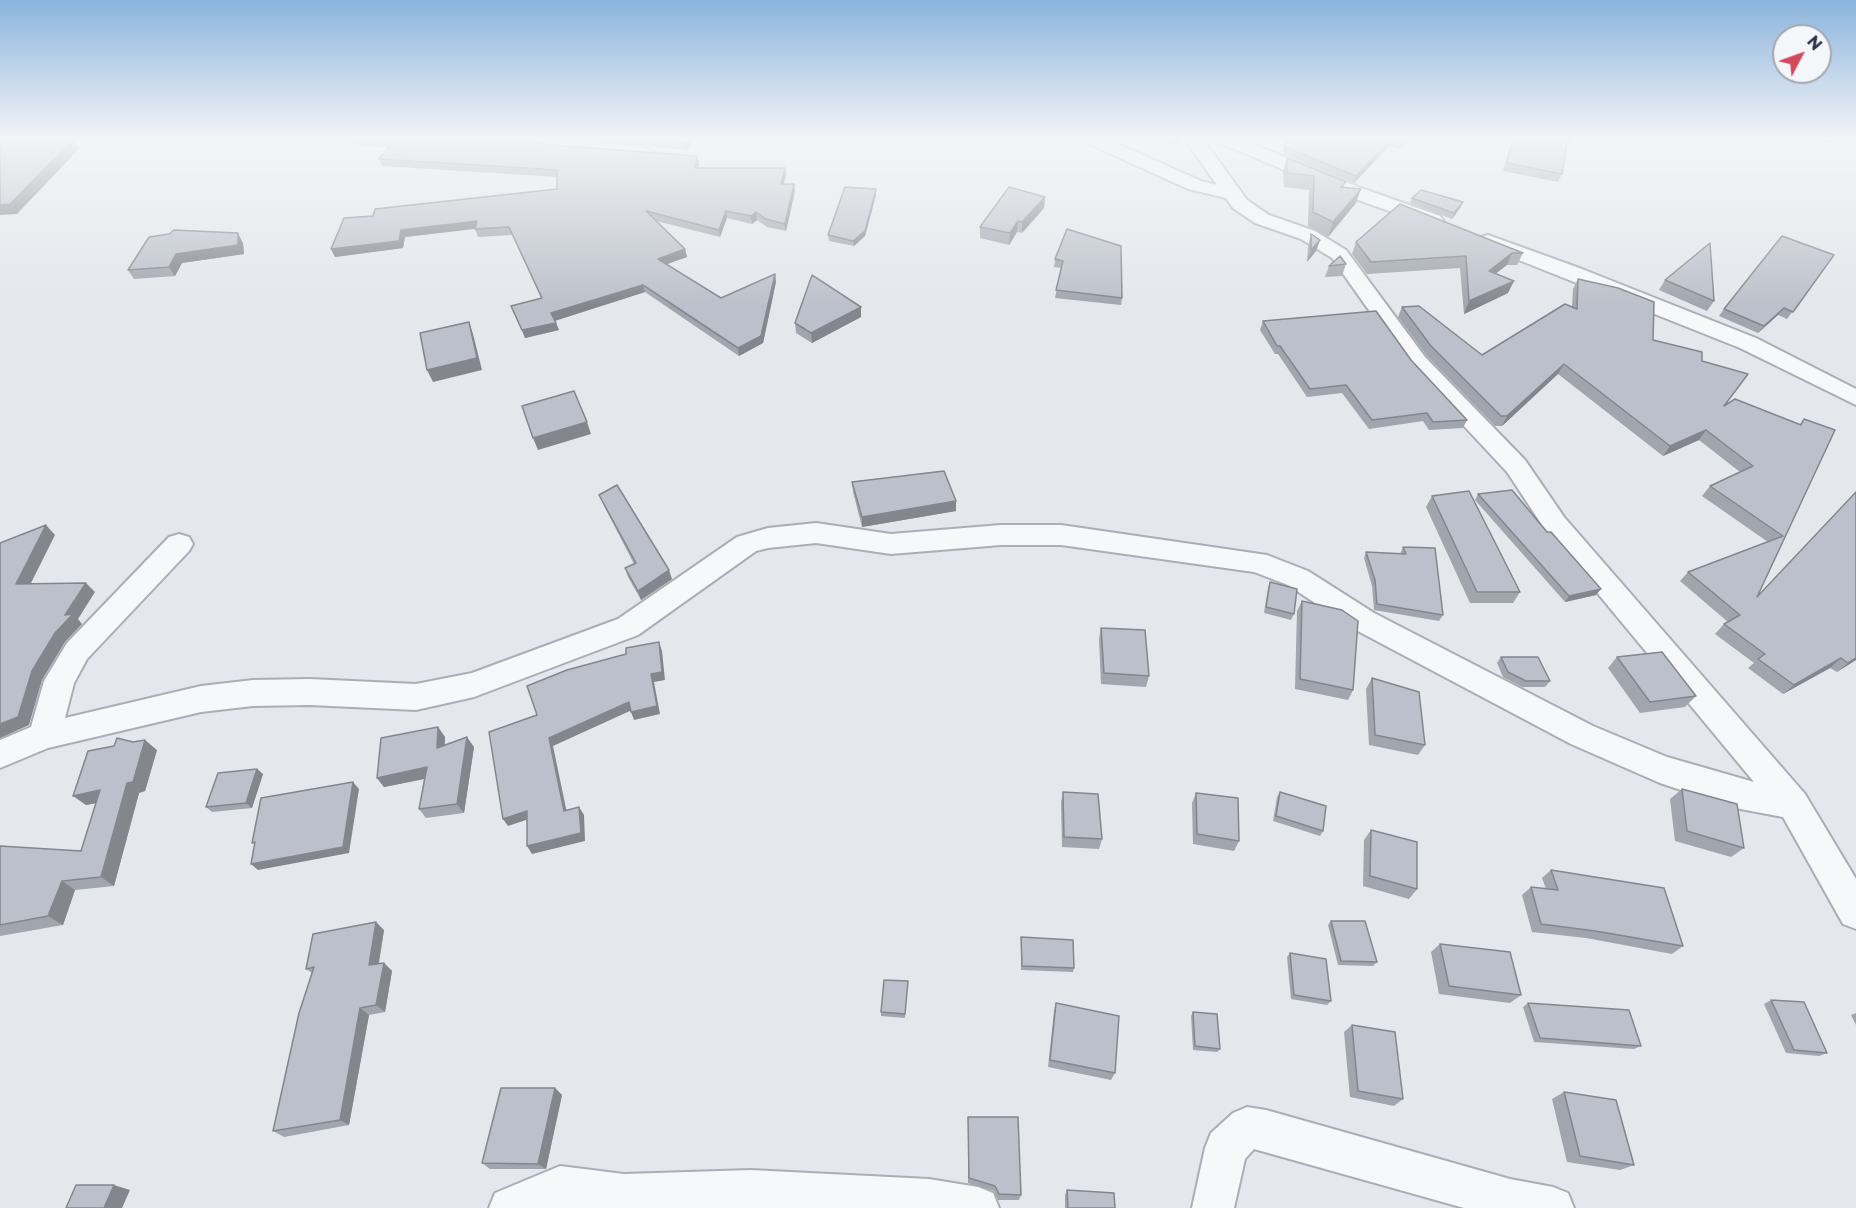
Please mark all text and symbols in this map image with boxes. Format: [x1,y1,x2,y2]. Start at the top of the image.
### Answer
north arrow [1772,24,1832,84]
text: N [1803,32,1826,54]

